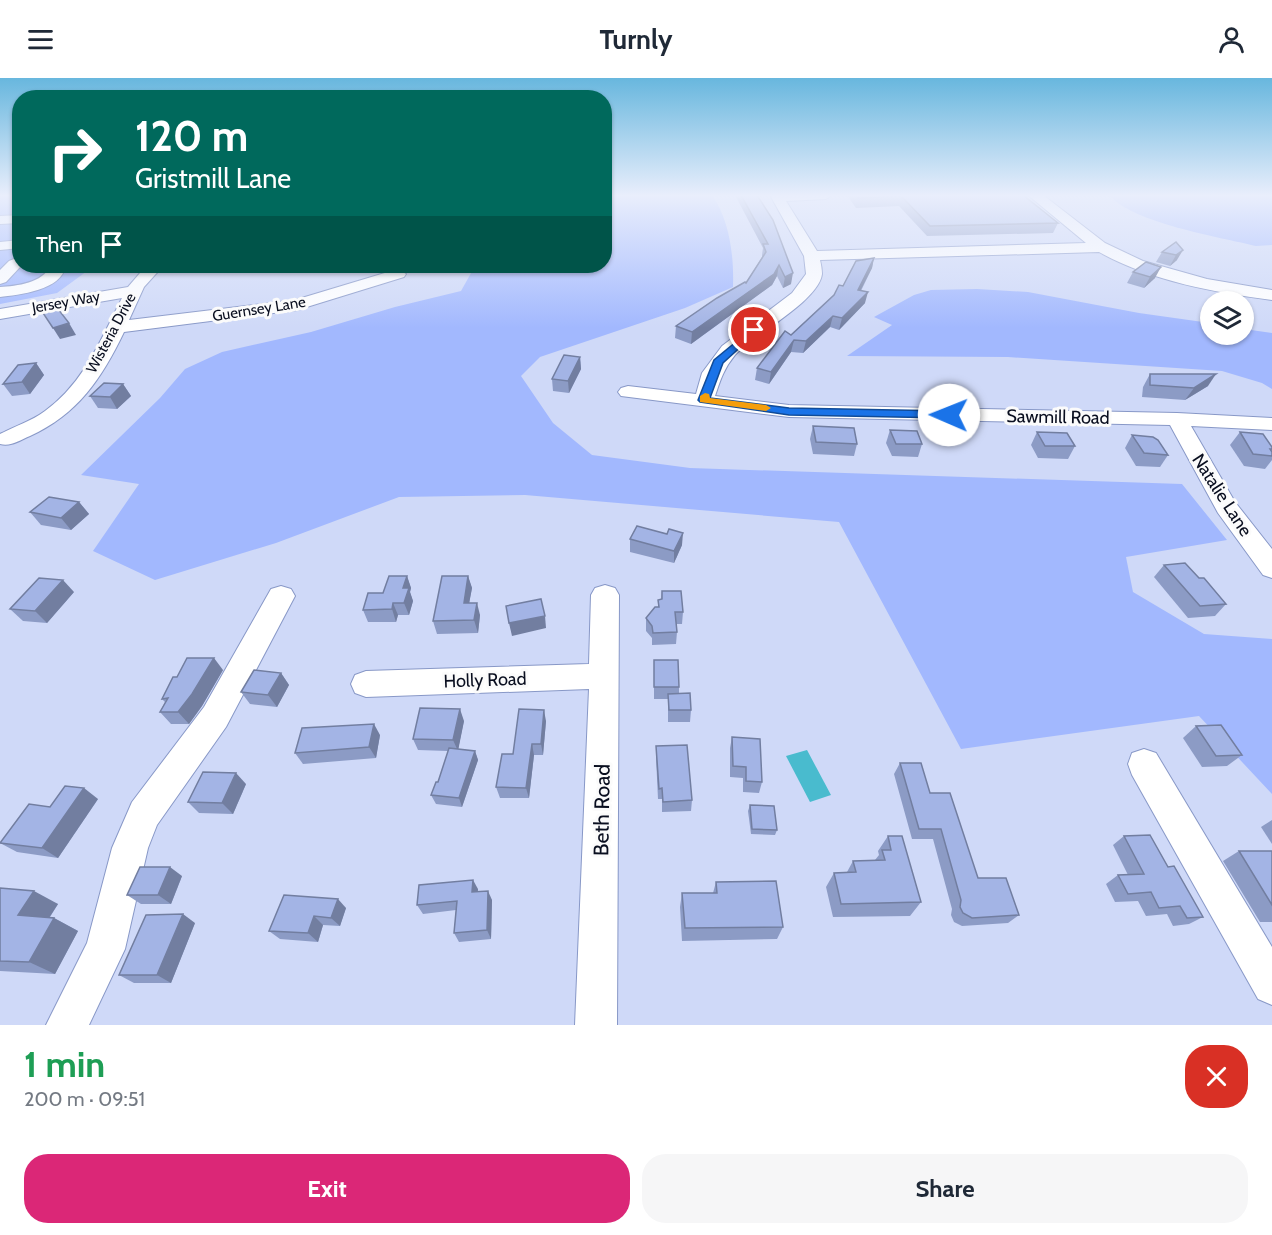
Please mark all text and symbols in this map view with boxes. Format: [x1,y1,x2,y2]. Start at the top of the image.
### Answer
icon: menu [24,23,57,56]
text: Turnly [600,23,672,56]
icon: person [1215,23,1248,56]
text: 120 m [135,110,248,162]
icon: right [36,114,114,192]
text: Gristmill Lane [135,162,291,195]
icon: arrive [95,228,128,261]
text: Then [36,231,83,258]
street label: Jersey Way [30,287,102,317]
street label: Wisteria Drive [82,290,140,376]
map controls [1200,291,1254,345]
button: layers [1200,291,1254,345]
street label: Guernsey Lane [211,293,307,325]
pin [728,304,779,355]
icon: arrive [737,313,770,346]
position arrow [917,383,981,447]
street label: Sawmill Road [1006,405,1110,429]
street label: Natalie Lane [1187,450,1257,540]
street label: Holly Road [443,668,527,692]
street label: Beth Road [588,764,615,856]
text: 1 min [24,1042,105,1086]
button: close [1185,1045,1248,1108]
text: 200 m · 09:51 [24,1087,145,1111]
button: Exit [24,1154,630,1223]
button: Share [642,1154,1248,1223]

